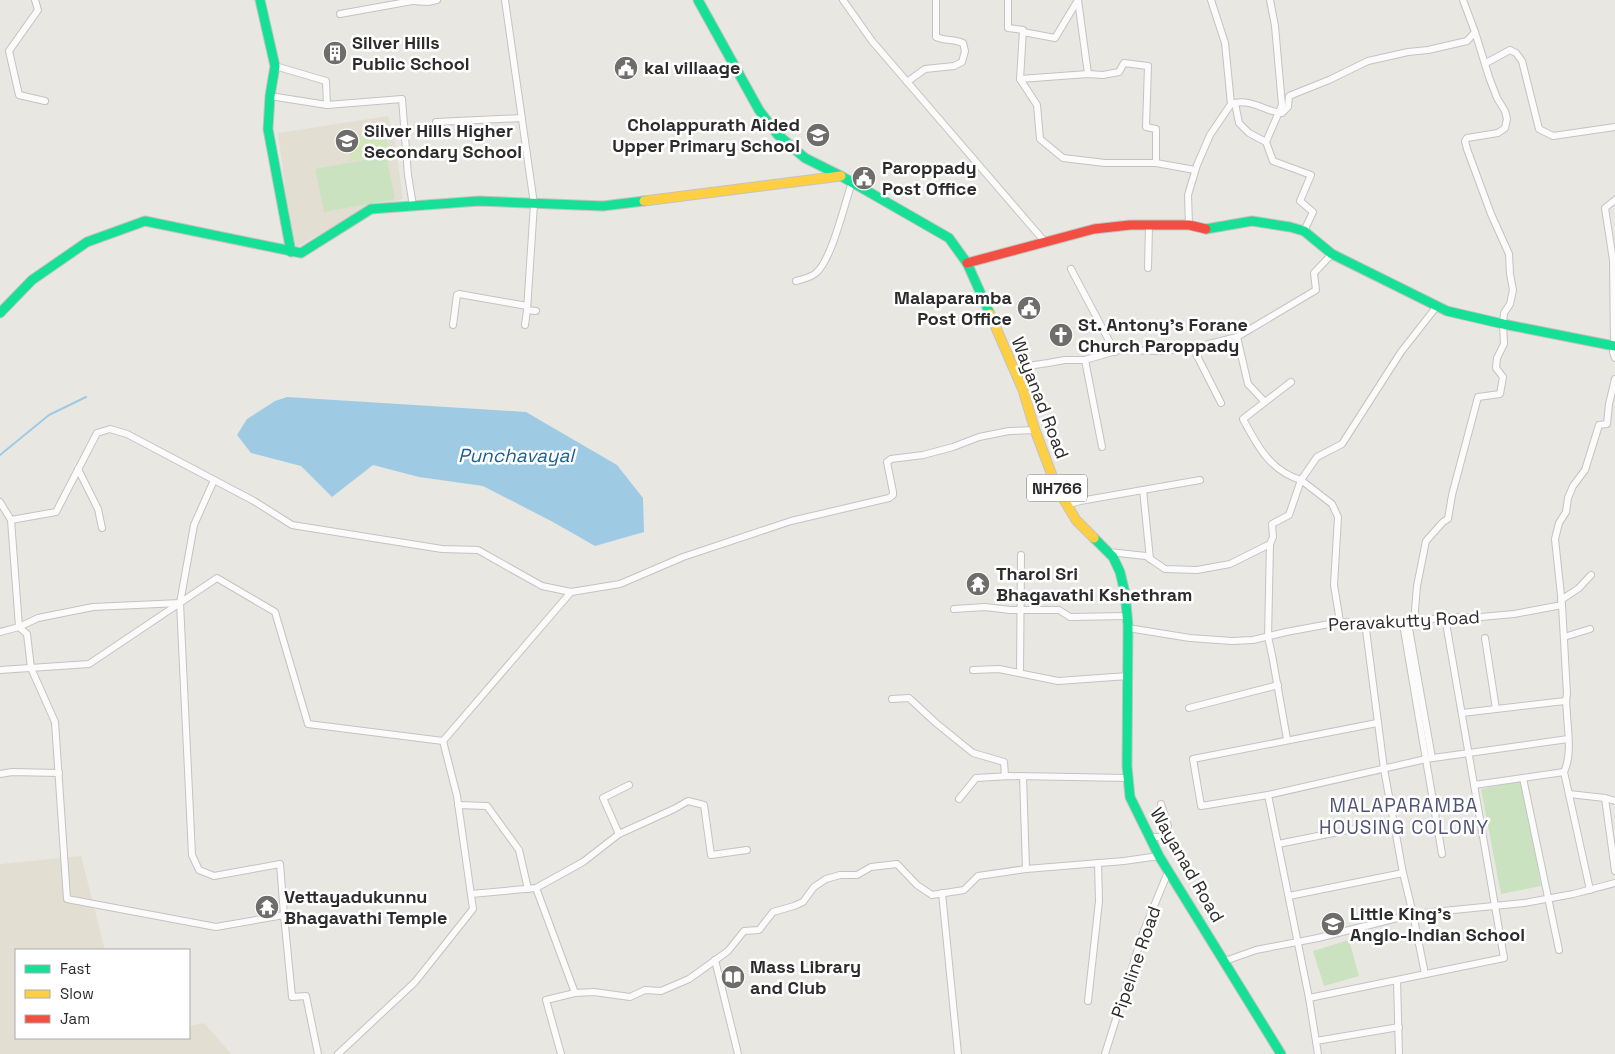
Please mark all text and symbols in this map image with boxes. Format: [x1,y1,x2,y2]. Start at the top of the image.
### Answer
place label: Silver Hills Public School [352,31,470,75]
building icon: Silver Hills Public School [322,40,348,66]
public building icon: kal villaage [613,55,639,81]
place label: kal villaage [644,56,740,79]
place label: Cholappurath Aided Upper Primary School [612,113,800,157]
place label: Silver Hills Higher Secondary School [364,119,522,163]
school or university icon: Cholappurath Aided Upper Primary School [805,122,831,148]
school or university icon: Silver Hills Higher Secondary School [334,128,360,154]
place label: Paroppady Post Office [882,156,977,200]
public building icon: Paroppady Post Office [851,165,877,191]
place label: Malaparamba Post Office [894,286,1013,330]
public building icon: Malaparamba Post Office [1016,295,1042,321]
place label: St. Antony's Forane Church Paroppady [1078,313,1248,357]
church icon: St. Antony's Forane Church Paroppady [1048,322,1074,348]
street label: Wayanad Road [1007,334,1074,462]
water label: Punchavayal [458,443,576,468]
road number: NH766 [1027,474,1087,502]
place label: Tharol Sri Bhagavathi Kshethram [996,562,1192,606]
temple icon: Tharol Sri Bhagavathi Kshethram [965,571,991,597]
street label: Peravakutty Road [1328,605,1480,636]
district label: MALAPARAMBA HOUSING COLONY [1319,793,1489,840]
street label: Wayanad Road [1145,803,1230,926]
place label: Vettayadukunnu Bhagavathi Temple [284,885,447,929]
temple icon: Vettayadukunnu Bhagavathi Temple [254,894,280,920]
place label: Little King's Anglo-Indian School [1350,902,1525,946]
street label: Pipeline Road [1106,903,1165,1021]
school or university icon: Little King's Anglo-Indian School [1320,911,1346,937]
legend [15,949,190,1039]
place label: Mass Library and Club [750,955,861,999]
text: Fast [60,959,91,978]
library icon: Mass Library and Club [720,964,746,990]
text: Slow [60,984,94,1003]
text: Jam [60,1009,90,1028]

